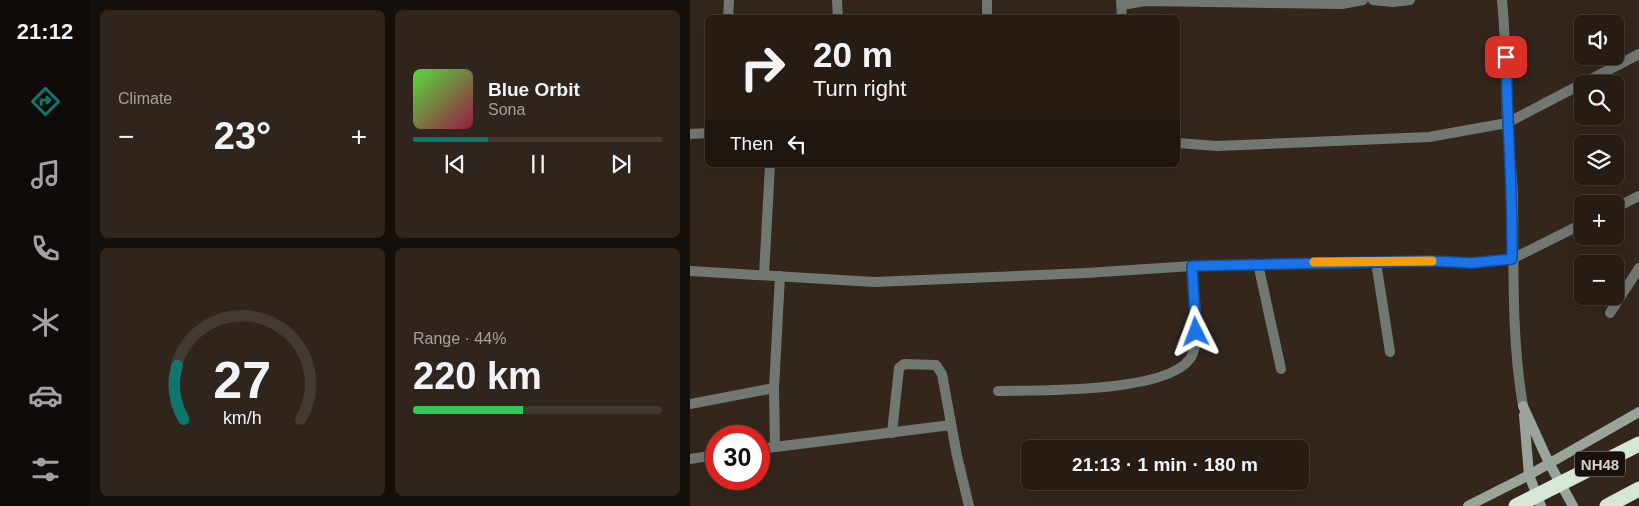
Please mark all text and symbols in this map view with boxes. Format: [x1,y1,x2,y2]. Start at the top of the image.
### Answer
map controls [1574,15,1624,305]
button: sound [1574,15,1624,65]
text: 21:12 [17,19,73,44]
icon: right [730,35,795,100]
text: 20 m [813,35,893,74]
pin [1485,36,1527,78]
icon: arrive [1492,43,1520,71]
button: search [1574,75,1624,125]
text: Turn right [813,76,906,101]
text: Blue Orbit [488,79,580,100]
icon: directions [28,84,63,119]
text: Climate [118,90,172,107]
text: Sona [488,101,525,118]
text: 23° [214,115,271,157]
text: − [118,121,134,152]
text: + [351,121,367,152]
icon: left [783,130,811,158]
text: Then [730,133,773,154]
button: layers [1574,135,1624,185]
icon: previous [441,150,469,178]
icon: pause [524,150,552,178]
icon: next [607,150,635,178]
icon: music [28,157,63,192]
button: + [1574,195,1624,245]
icon: phone [28,231,63,266]
button: − [1574,255,1624,305]
icon: climate [28,305,63,340]
position arrow [1169,305,1221,357]
text: Range · 44% [413,330,506,347]
text: 27 [214,351,271,409]
text: 220 km [413,355,542,397]
icon: car [28,378,63,413]
text: km/h [223,408,262,428]
speed limit sign: 30 [705,425,770,490]
icon: filters [28,452,63,487]
road number: NH48 [1575,452,1625,476]
text: 21:13 · 1 min · 180 m [1072,454,1258,475]

